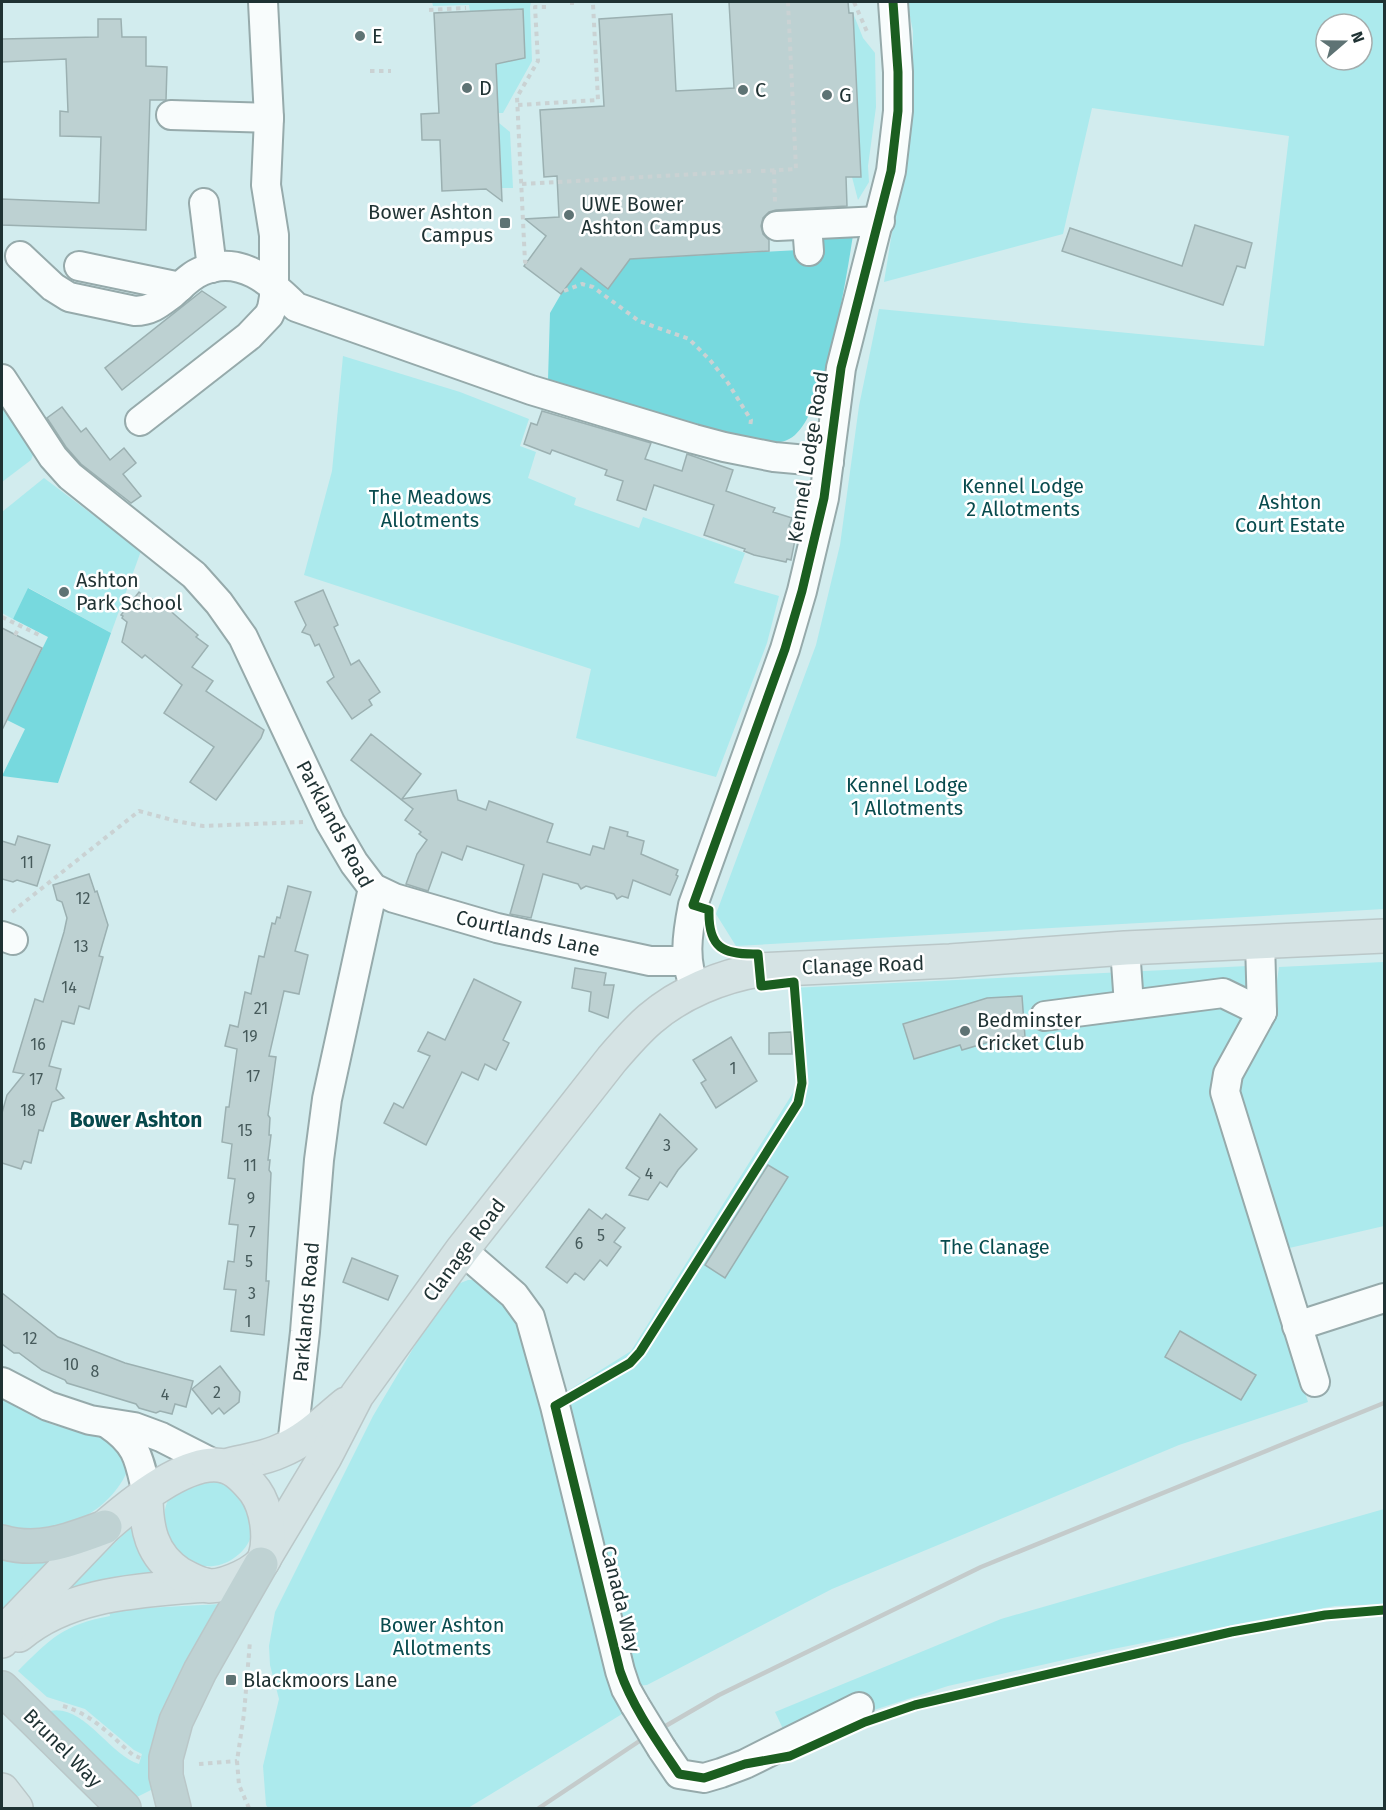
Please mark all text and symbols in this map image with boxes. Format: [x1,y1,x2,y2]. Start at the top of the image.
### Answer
north arrow [1314,12,1374,72]
place label: E [372,24,383,48]
marker: E [353,29,367,43]
text: N [1347,29,1368,45]
place label: D [479,76,492,100]
place label: C [755,78,766,102]
marker: D [460,81,474,95]
marker: C [736,83,750,97]
place label: G [839,83,852,107]
marker: G [820,88,834,102]
place label: UWE Bower Ashton Campus [581,192,721,239]
place label: Bower Ashton Campus [368,200,493,247]
marker: UWE Bower Ashton Campus [562,208,576,222]
marker: Bower Ashton Campus [498,216,512,230]
street label: Kennel Lodge Road [783,369,833,545]
park label: Kennel Lodge 2 Allotments [962,474,1084,521]
park label: The Meadows Allotments [369,485,491,532]
park label: Ashton Court Estate [1235,490,1345,537]
place label: Ashton Park School [76,568,182,615]
marker: Ashton Park School [57,585,71,599]
street label: Parklands Road [291,756,379,892]
park label: Kennel Lodge 1 Allotments [846,773,968,820]
house number: 11 [20,853,34,872]
house number: 12 [76,889,90,908]
street label: Courtlands Lane [454,905,602,961]
house number: 13 [74,937,88,956]
street label: Clanage Road [801,951,925,979]
house number: 14 [61,978,77,997]
house number: 21 [254,999,268,1018]
place label: Bedminster Cricket Club [977,1008,1085,1055]
marker: Bedminster Cricket Club [958,1024,972,1038]
house number: 19 [242,1027,258,1046]
house number: 16 [30,1035,46,1054]
house number: 1 [730,1059,736,1078]
house number: 17 [246,1067,260,1086]
house number: 17 [29,1070,43,1089]
house number: 18 [20,1101,36,1120]
district label: Bower Ashton [70,1107,202,1133]
house number: 15 [238,1121,252,1140]
house number: 3 [663,1136,671,1155]
house number: 11 [243,1156,257,1175]
house number: 4 [645,1164,654,1183]
house number: 9 [247,1189,255,1208]
street label: Clanage Road [418,1194,510,1306]
house number: 7 [248,1223,256,1242]
house number: 5 [597,1226,605,1245]
house number: 6 [575,1234,583,1253]
park label: The Clanage [940,1235,1050,1259]
street label: Parklands Road [288,1241,324,1383]
house number: 5 [245,1252,253,1271]
house number: 3 [248,1284,256,1303]
house number: 1 [245,1312,251,1331]
house number: 12 [23,1329,37,1348]
house number: 10 [63,1355,79,1374]
house number: 8 [91,1362,100,1381]
house number: 2 [213,1383,221,1402]
house number: 4 [161,1385,170,1404]
street label: Canada Way [596,1543,646,1655]
park label: Bower Ashton Allotments [380,1613,504,1660]
place label: Blackmoors Lane [243,1668,397,1692]
marker: Blackmoors Lane [224,1673,238,1687]
street label: Brunel Way [19,1704,108,1793]

